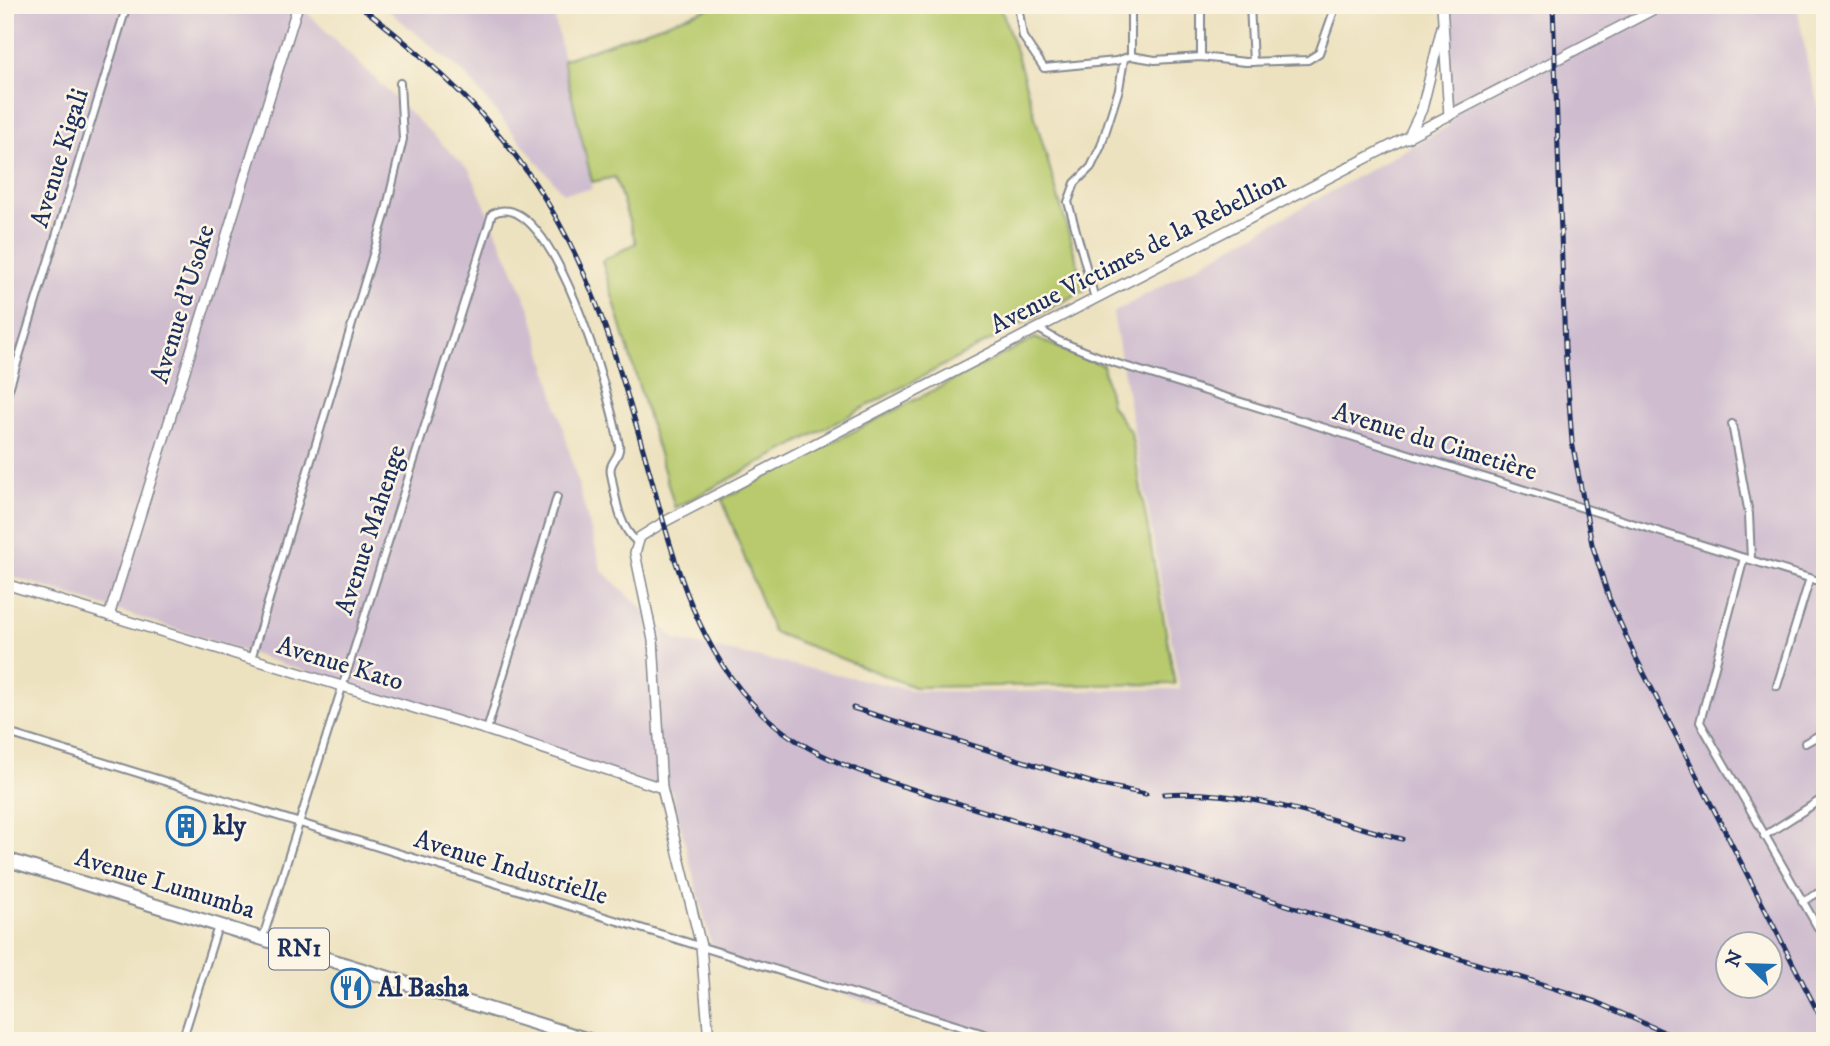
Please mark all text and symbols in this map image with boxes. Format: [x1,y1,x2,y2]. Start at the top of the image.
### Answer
street label: Avenue Kigali [23,84,97,232]
street label: Avenue Victimes de la Rebellion [985,164,1292,342]
street label: Avenue d'Usoke [143,221,223,387]
street label: Avenue du Cimetière [1329,395,1541,489]
street label: Avenue Mahenge [328,441,414,619]
street label: Avenue Kato [273,629,407,699]
building icon: kly [165,805,207,847]
place label: kly [212,810,246,843]
street label: Avenue Industrielle [410,823,612,913]
street label: Avenue Lumumba [71,841,259,927]
road number: RN1 [269,929,329,970]
north arrow [1714,930,1784,1000]
text: N [1721,947,1749,971]
restaurant icon: Al Basha [330,967,372,1009]
place label: Al Basha [377,972,470,1005]

